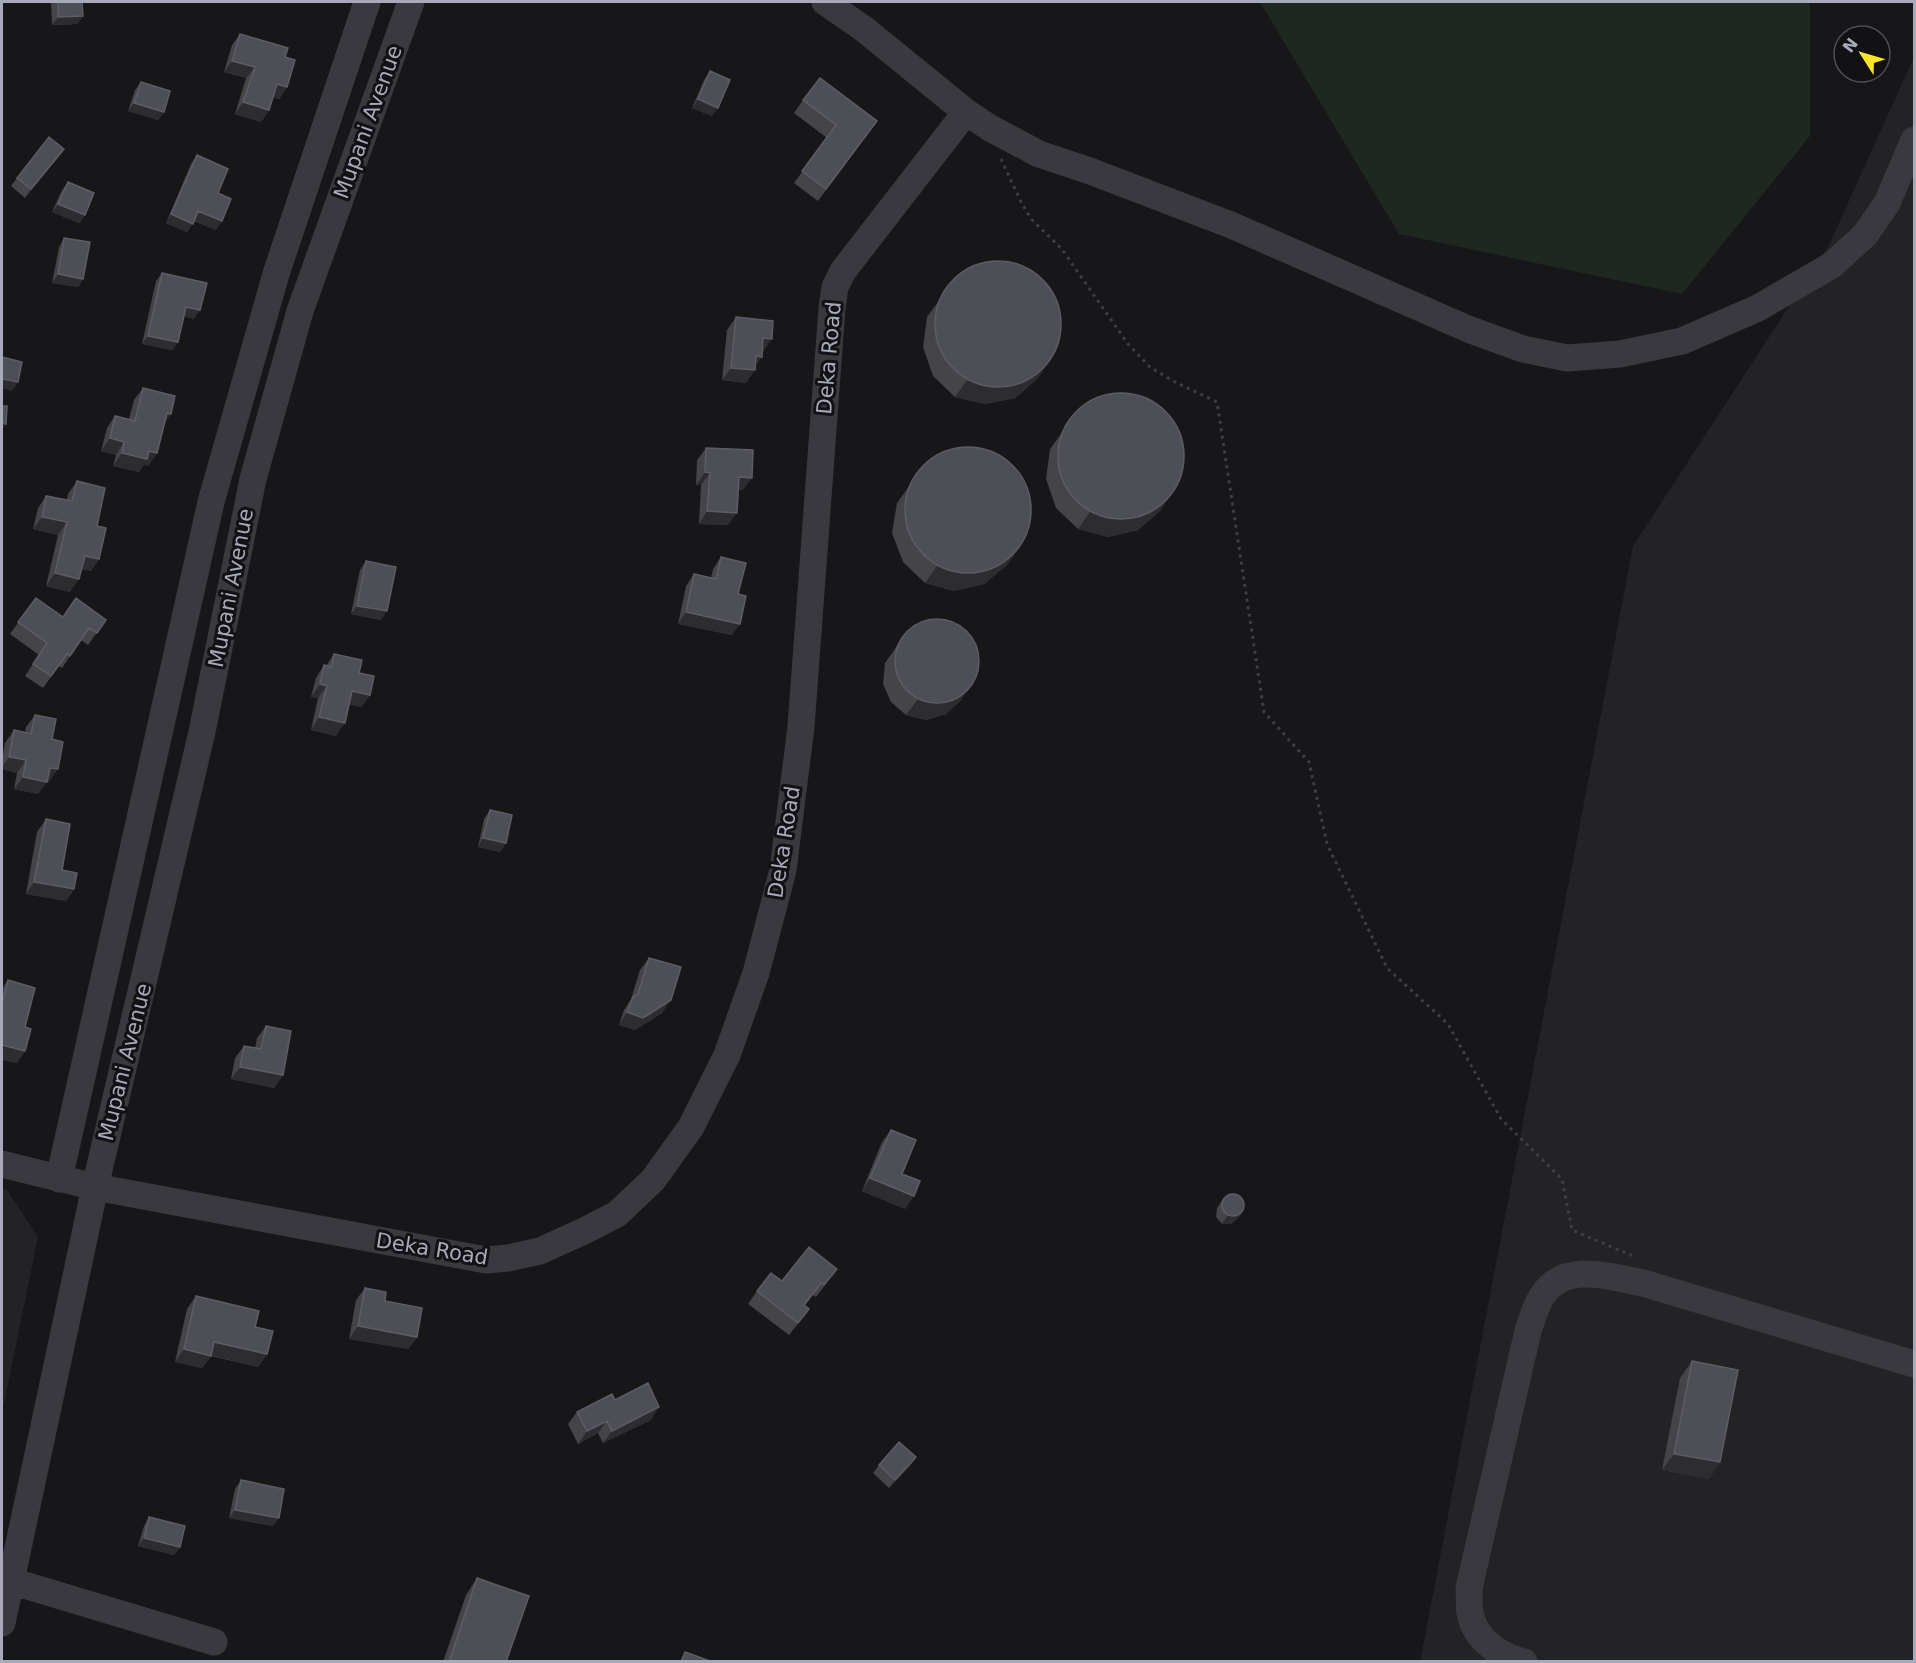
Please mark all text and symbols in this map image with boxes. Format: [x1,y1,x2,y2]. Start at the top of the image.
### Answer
north arrow [1832,24,1892,84]
text: N [1839,34,1862,56]
street label: Mupani Avenue [329,42,407,202]
street label: Deka Road [812,301,846,415]
street label: Mupani Avenue [204,506,258,670]
street label: Deka Road [763,784,805,900]
street label: Mupani Avenue [94,981,156,1143]
street label: Deka Road [374,1228,490,1270]

